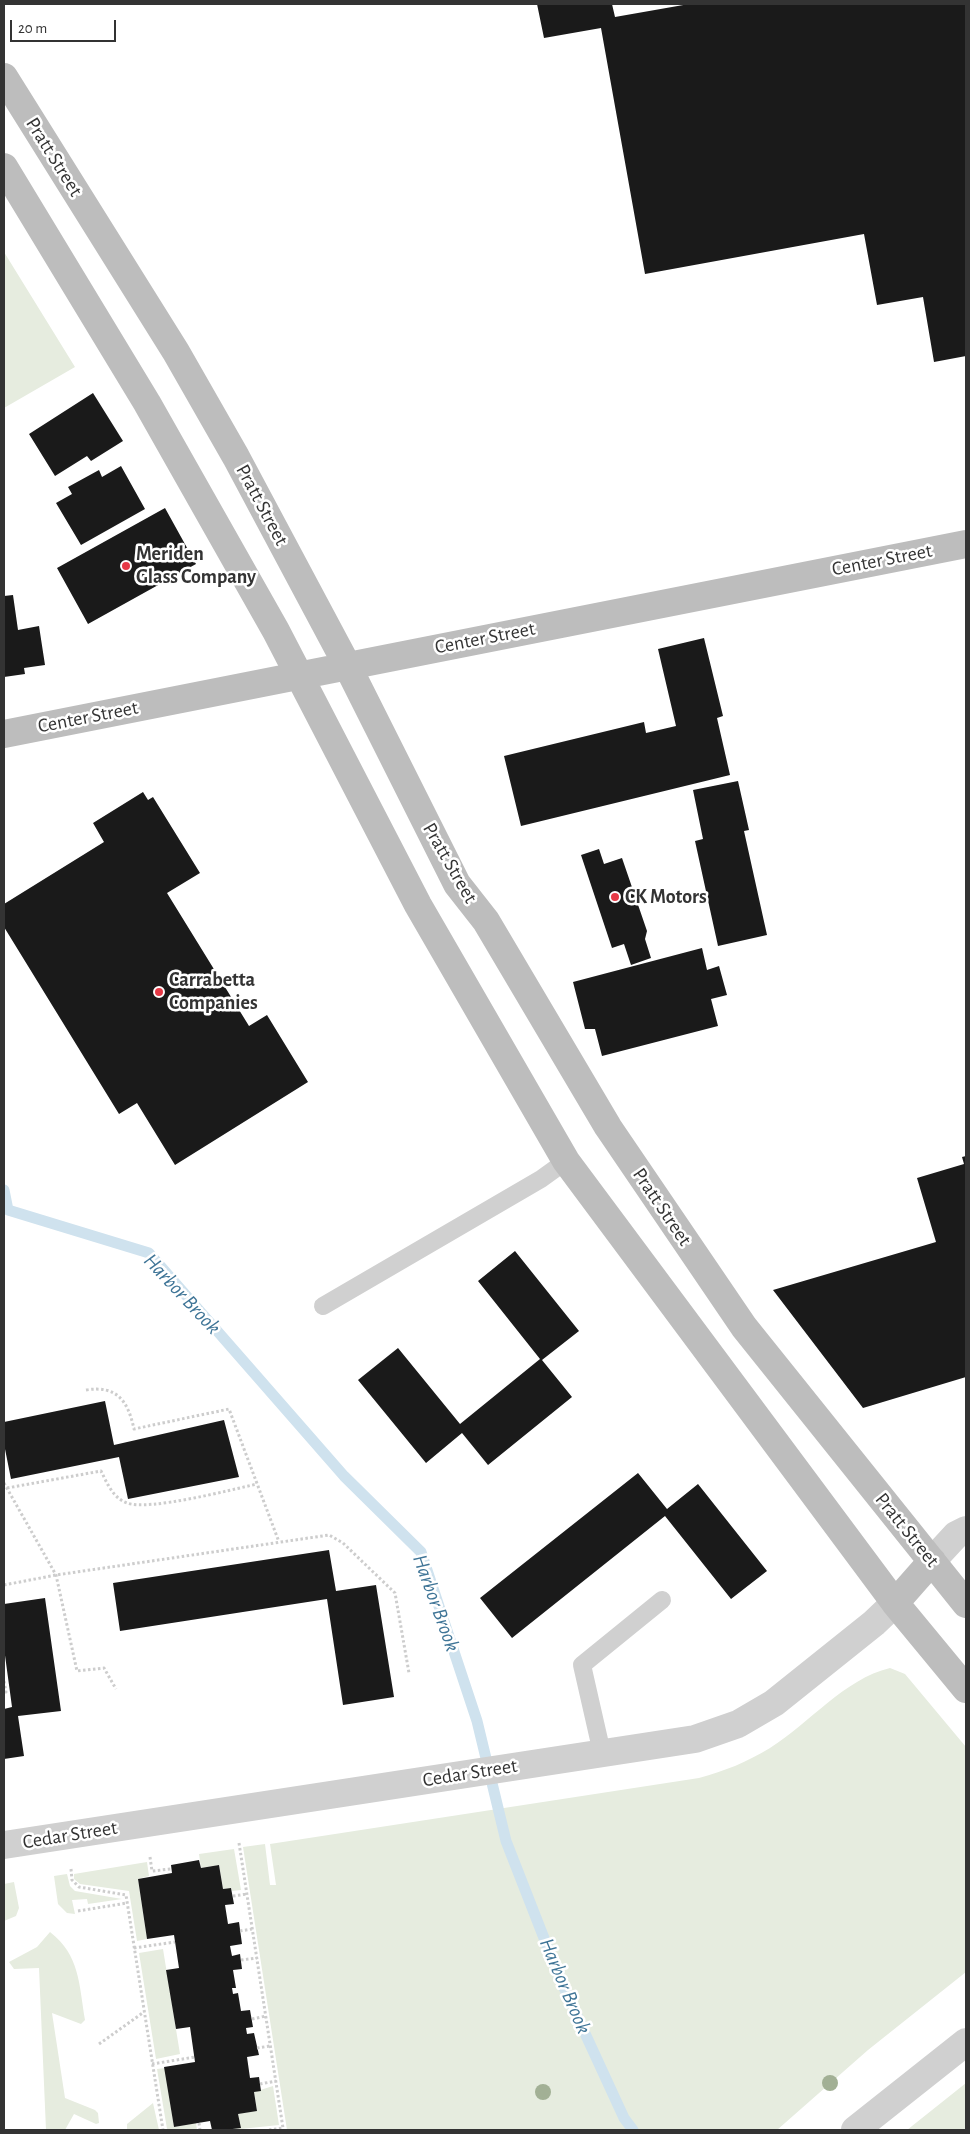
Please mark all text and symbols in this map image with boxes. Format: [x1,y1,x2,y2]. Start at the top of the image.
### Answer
scale bar [12,10,119,42]
text: 20 m [18,21,47,36]
street label: Pratt Street [20,113,88,201]
street label: Pratt Street [231,460,293,550]
street label: Center Street [830,539,934,581]
place label: Meriden Glass Company [136,542,256,589]
marker: Meriden Glass Company [120,560,132,572]
street label: Center Street [433,617,537,659]
street label: Center Street [36,696,140,738]
street label: Pratt Street [417,819,483,907]
place label: CK Motors [625,885,707,909]
marker: CK Motors [609,891,621,903]
place label: Carrabetta Companies [169,968,258,1015]
marker: Carrabetta Companies [153,986,165,998]
street label: Pratt Street [627,1163,697,1251]
water label: Harbor Brook [138,1248,226,1340]
street label: Pratt Street [870,1488,944,1572]
water label: Harbor Brook [407,1551,465,1655]
street label: Cedar Street [421,1754,519,1792]
street label: Cedar Street [21,1816,119,1854]
water label: Harbor Brook [534,1934,596,2038]

